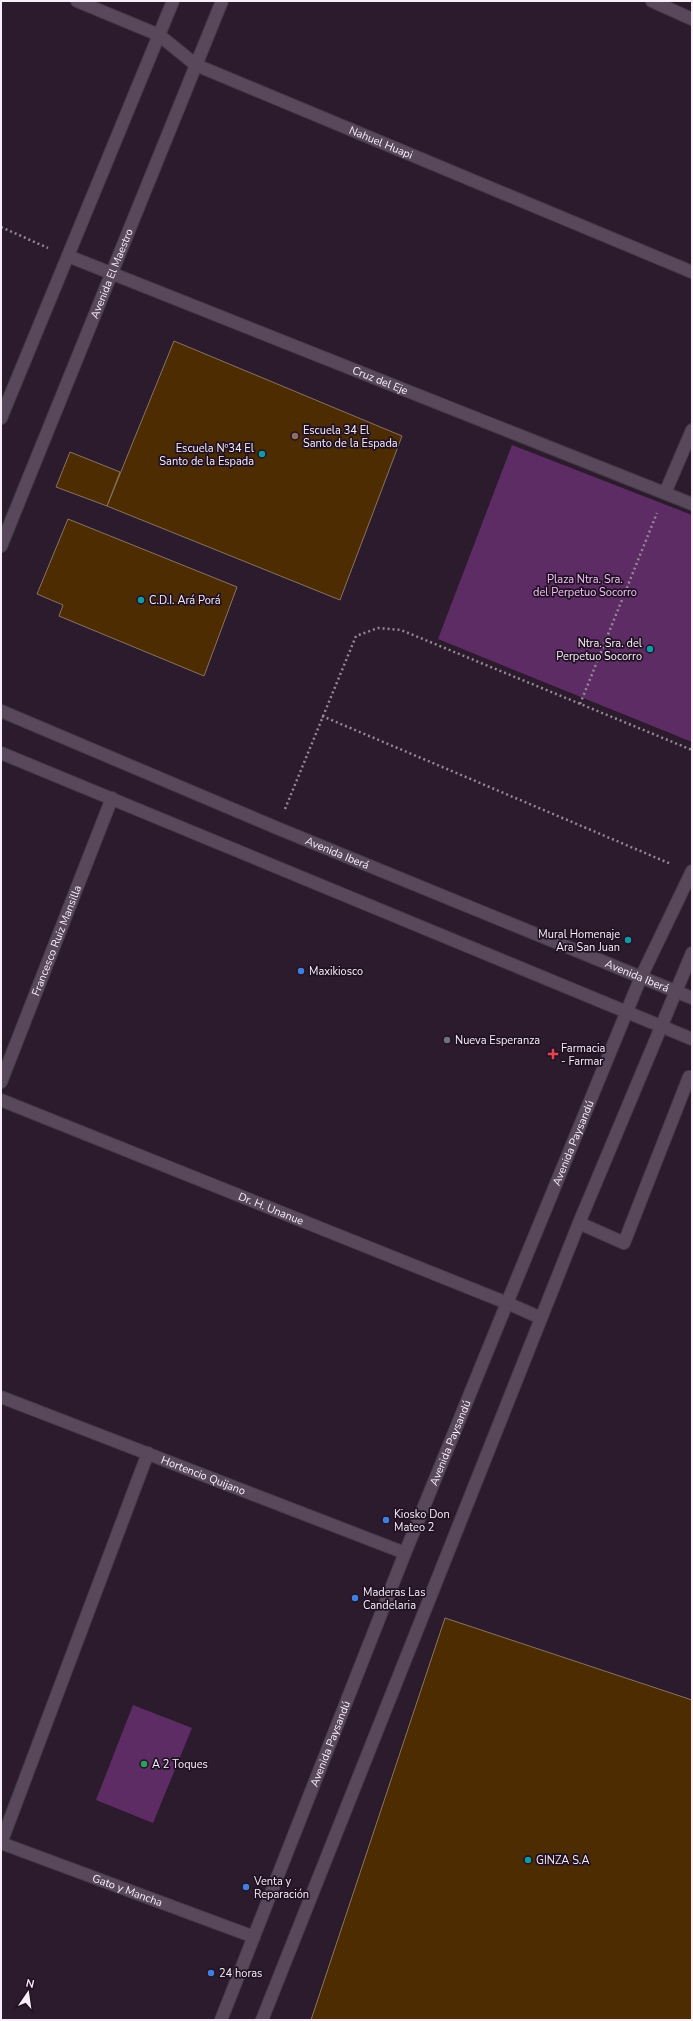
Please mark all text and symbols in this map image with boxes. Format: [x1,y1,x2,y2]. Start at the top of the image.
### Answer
street label: Nahuel Huapi [347,122,415,162]
street label: Avenida El Maestro [87,226,136,321]
street label: Cruz del Eje [350,362,410,398]
place label: Escuela 34 El Santo de la Espada [303,423,398,451]
marker: Escuela 34 El Santo de la Espada [290,431,300,441]
place label: Escuela Nº34 El Santo de la Espada [159,441,255,469]
marker: Escuela Nº34 El Santo de la Espada [257,449,267,459]
park label: Plaza Ntra. Sra. del Perpetuo Socorro [533,572,637,600]
place label: C.D.I. Ará Porá [149,593,221,608]
marker: C.D.I. Ará Porá [136,595,146,605]
place label: Ntra. Sra. del Perpetuo Socorro [556,636,643,664]
marker: Ntra. Sra. del Perpetuo Socorro [645,644,655,654]
street label: Avenida Iberá [303,833,372,873]
street label: Francesco Ruiz Mansilla [28,883,85,998]
place label: Mural Homenaje Ara San Juan [538,927,620,955]
marker: Mural Homenaje Ara San Juan [623,935,633,945]
street label: Avenida Iberá [603,956,672,995]
place label: Maxikiosco [309,964,363,979]
marker: Maxikiosco [296,966,306,976]
place label: Nueva Esperanza [455,1033,540,1048]
marker: Nueva Esperanza [442,1035,452,1045]
place label: Farmacia - Farmar [561,1041,605,1069]
marker: Farmacia - Farmar [548,1049,558,1059]
street label: Avenida Paysandú [549,1098,597,1188]
street label: Dr. H. Unanue [236,1188,306,1228]
street label: Avenida Paysandú [426,1398,474,1488]
street label: Hortencio Quijano [159,1452,248,1498]
place label: Kiosko Don Mateo 2 [394,1507,450,1535]
marker: Kiosko Don Mateo 2 [381,1515,391,1525]
place label: Maderas Las Candelaria [363,1585,425,1613]
marker: Maderas Las Candelaria [350,1593,360,1603]
street label: Avenida Paysandú [306,1699,354,1789]
place label: A 2 Toques [152,1757,208,1772]
marker: A 2 Toques [139,1759,149,1769]
place label: GINZA S.A [536,1853,590,1868]
marker: GINZA S.A [523,1855,533,1865]
street label: Gato y Mancha [90,1870,165,1910]
place label: Venta y Reparación [253,1874,309,1902]
marker: Venta y Reparación [241,1882,251,1892]
place label: 24 horas [219,1966,262,1981]
marker: 24 horas [206,1968,216,1978]
north arrow [8,1973,48,2013]
text: N [24,1976,36,1992]

